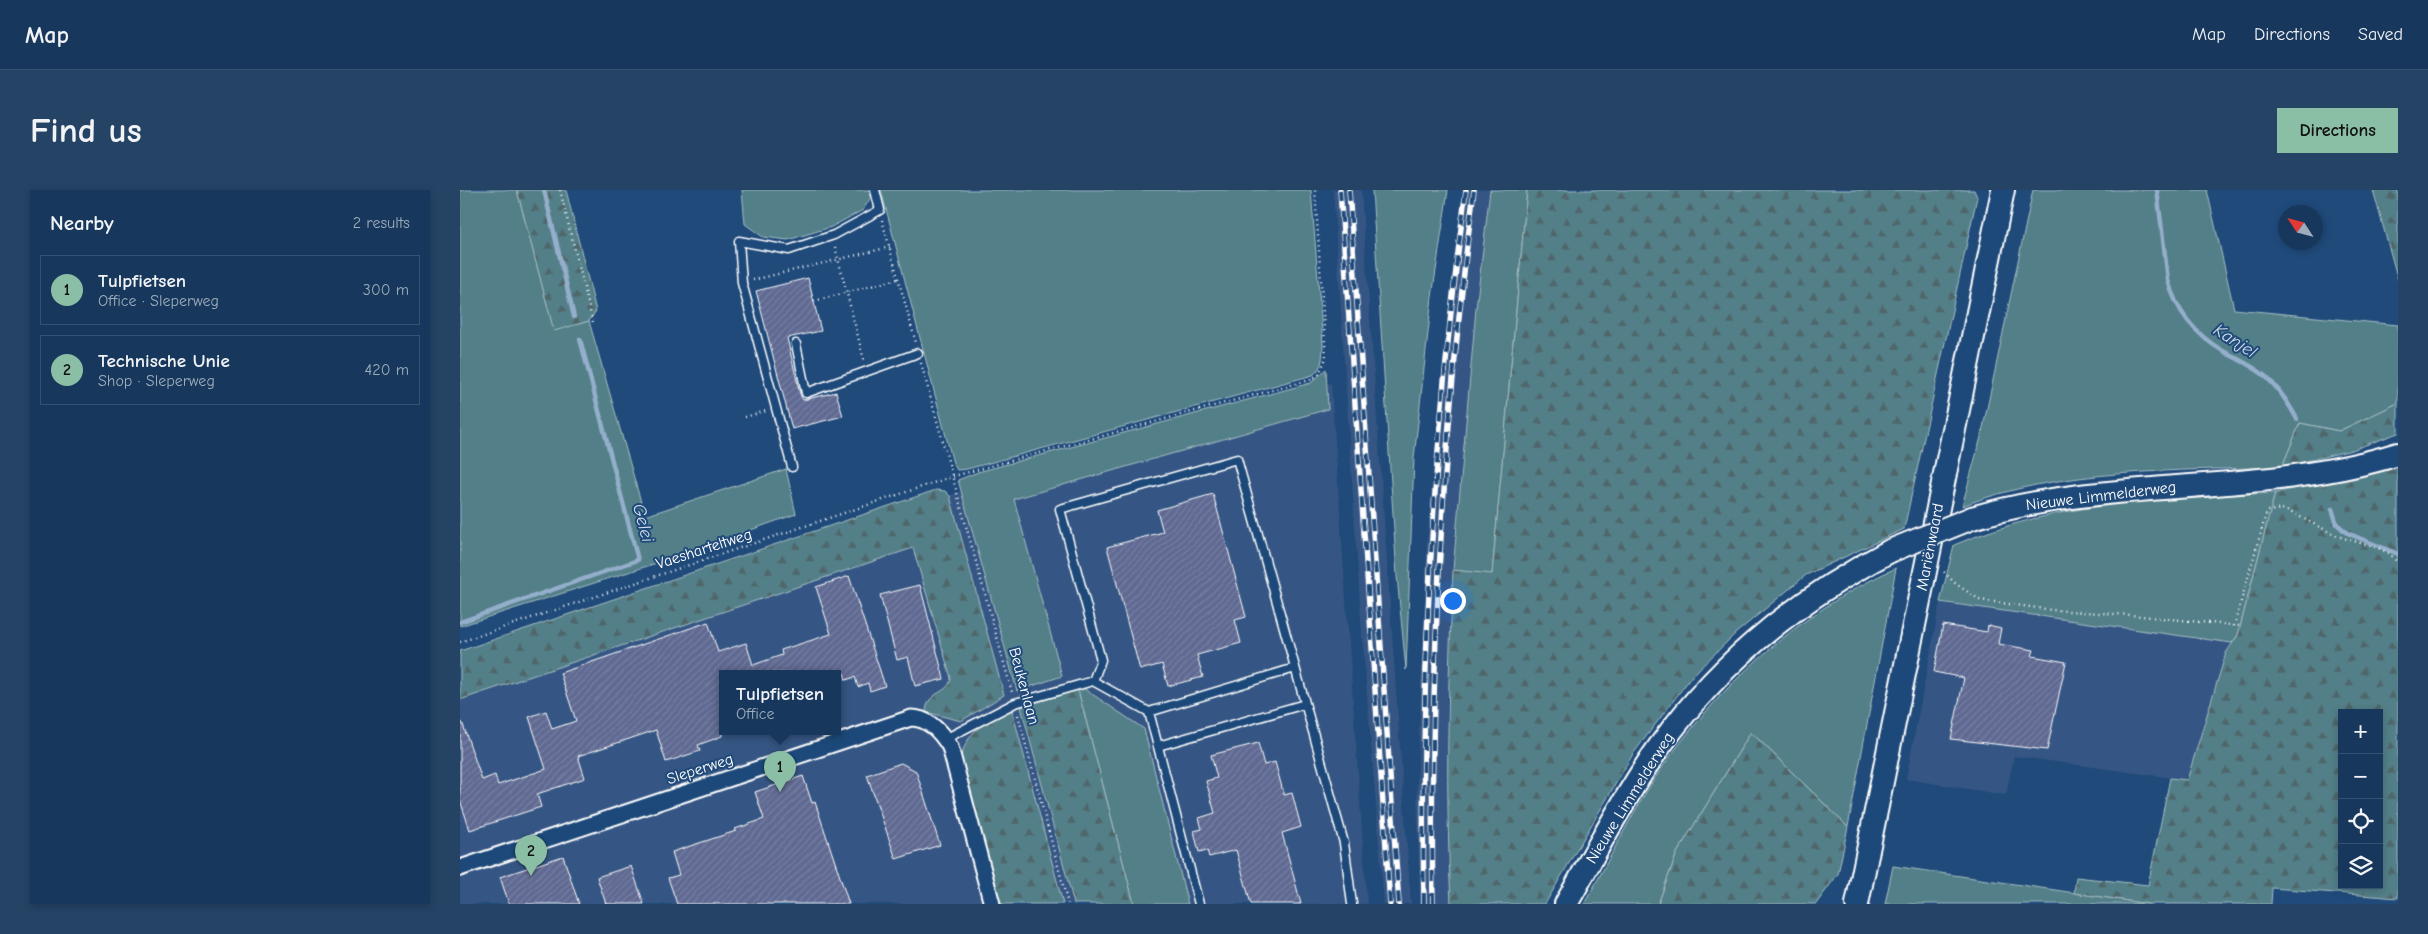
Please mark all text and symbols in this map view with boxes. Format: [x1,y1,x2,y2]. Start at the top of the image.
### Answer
text: Map [25,21,69,49]
text: Map [2192,24,2226,45]
text: Directions [2254,24,2330,45]
text: Saved [2358,24,2403,45]
button: Directions [2277,108,2398,153]
text: Find us [30,110,142,151]
north arrow [2278,205,2323,250]
text: Nearby [50,211,114,235]
text: 2 results [353,214,410,232]
text: Tulpfietsen [98,270,186,292]
text: 1 [64,281,70,299]
text: 300 m [363,281,409,299]
text: Office · Sleperweg [98,292,219,310]
water label: Kanjel [2210,319,2261,363]
text: Technische Unie [98,350,230,372]
text: 2 [63,361,71,379]
text: 420 m [365,361,409,379]
text: Shop · Sleperweg [98,372,215,390]
street label: Nieuwe Limmelderweg [2025,478,2177,514]
water label: Gelei [628,501,658,545]
street label: Mariënwaard [1913,502,1947,592]
street label: Vaesharteltweg [654,525,754,573]
your location [1440,588,1466,614]
street label: Beukenlaan [1005,645,1043,727]
popup [719,670,841,735]
text: Tulpfietsen [736,683,824,705]
text: Office [736,705,775,723]
map controls [2338,709,2383,889]
button: + [2338,709,2383,754]
street label: Nieuwe Limmelderweg [1582,729,1678,867]
street label: Sleperweg [664,750,736,788]
pin: 1 [764,751,796,792]
button: − [2338,754,2383,799]
button: locate [2338,799,2383,844]
pin: 2 [515,835,547,876]
button: layers [2338,844,2383,889]

